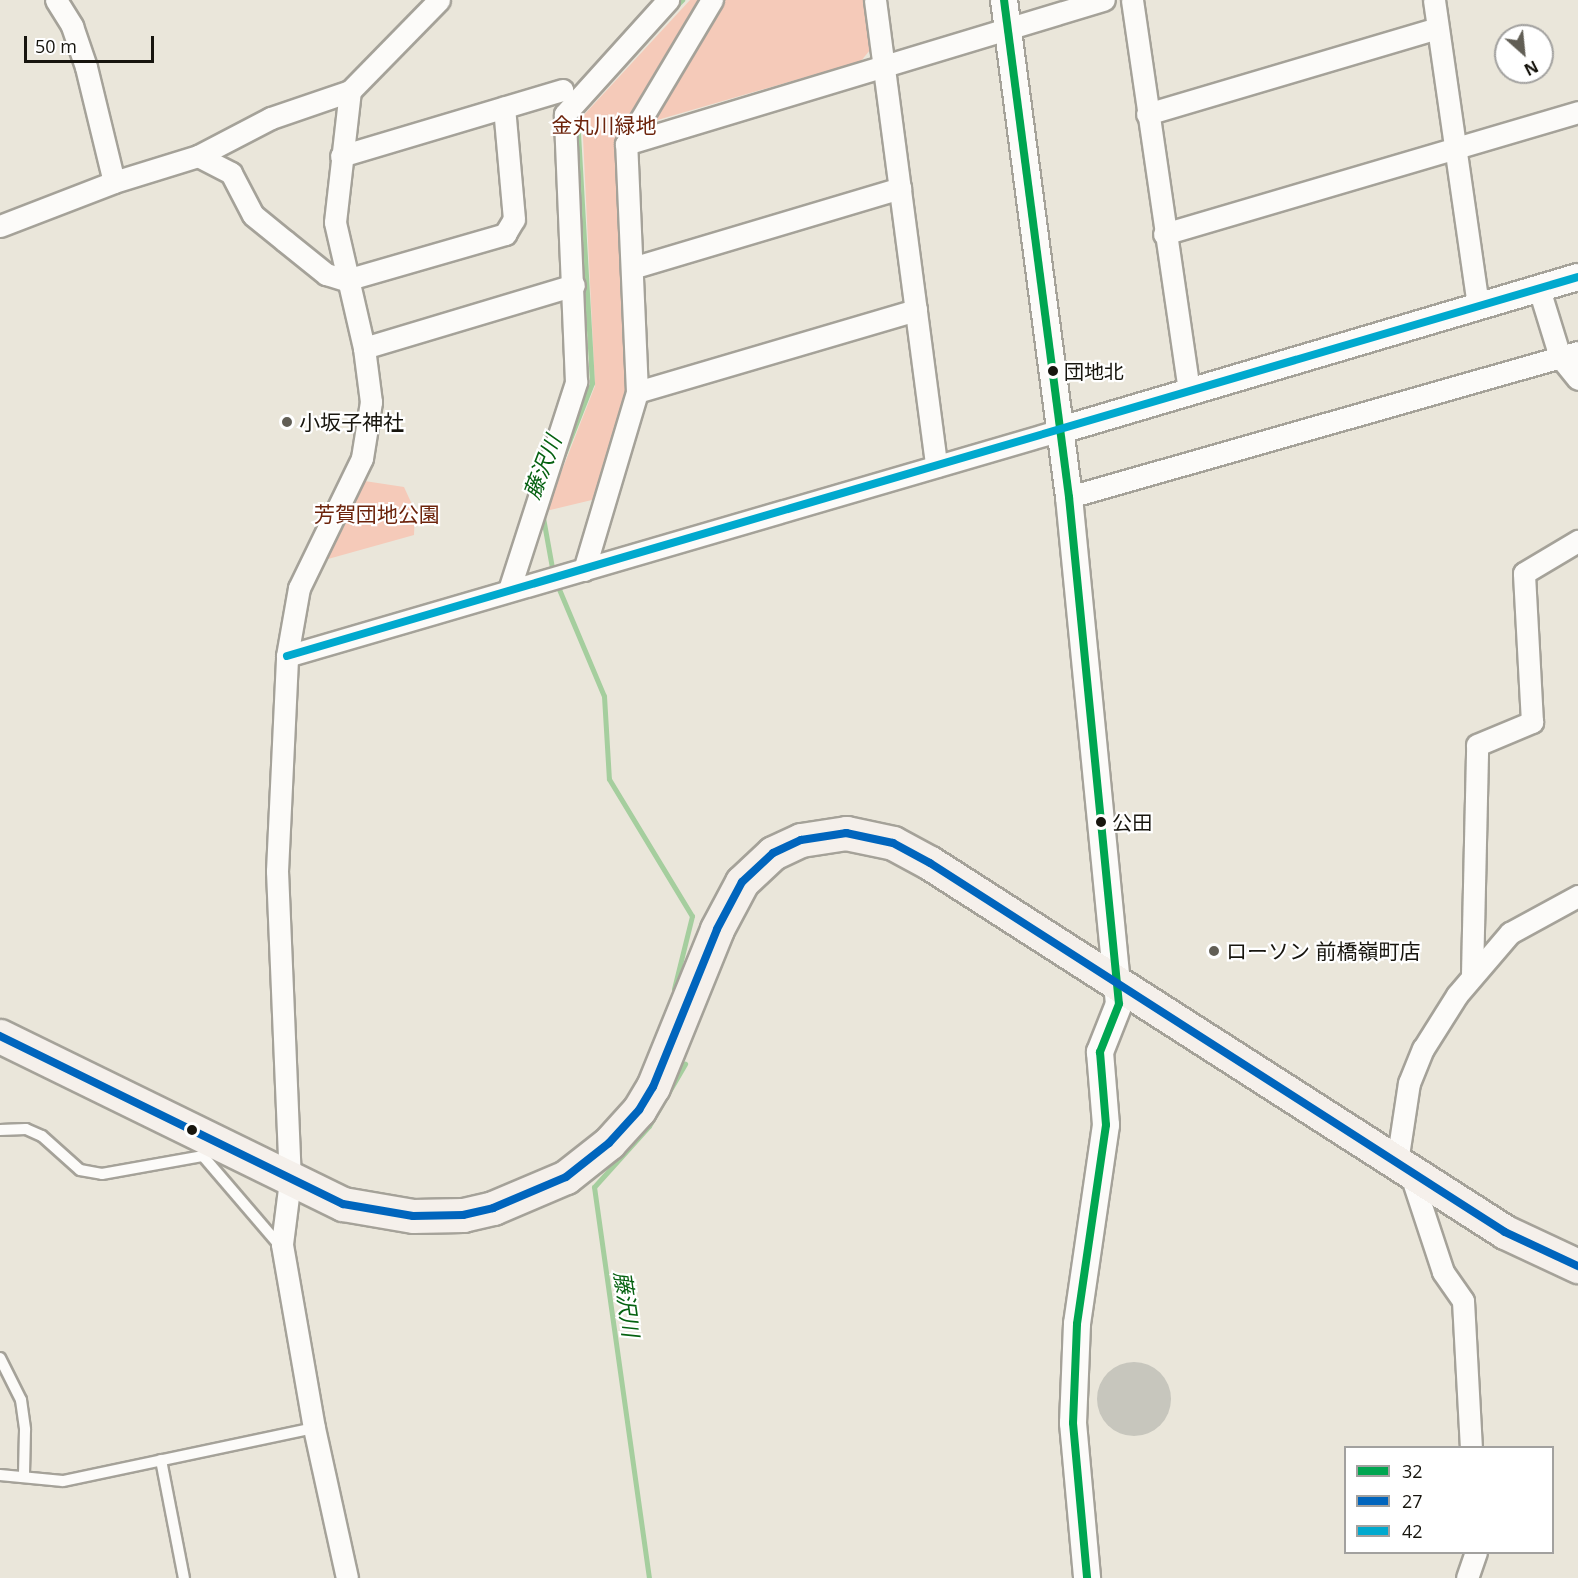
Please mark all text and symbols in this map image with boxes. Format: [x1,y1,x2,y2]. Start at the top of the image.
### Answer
scale bar [27,24,158,62]
north arrow [1494,24,1554,84]
text: 50 m [35,34,77,58]
text: N [1520,55,1542,81]
park label: 金丸川緑地 [552,112,656,138]
place label: 団地北 [1064,359,1124,383]
marker: 団地北 [1047,365,1059,377]
place label: 小坂子神社 [299,409,404,435]
marker: 小坂子神社 [280,415,294,429]
water label: 藤沢川 [518,431,566,503]
park label: 芳賀団地公園 [314,501,440,527]
place label: 公田 [1112,810,1152,834]
marker: 公田 [1095,816,1107,828]
place label: ローソン 前橋嶺町店 [1226,938,1420,964]
marker: ローソン 前橋嶺町店 [1207,944,1221,958]
unlabelled marker [186,1124,198,1136]
water label: 藤沢川 [609,1269,645,1339]
legend [1344,1446,1554,1554]
text: 32 [1402,1459,1423,1483]
text: 27 [1402,1489,1423,1513]
text: 42 [1402,1519,1423,1543]

